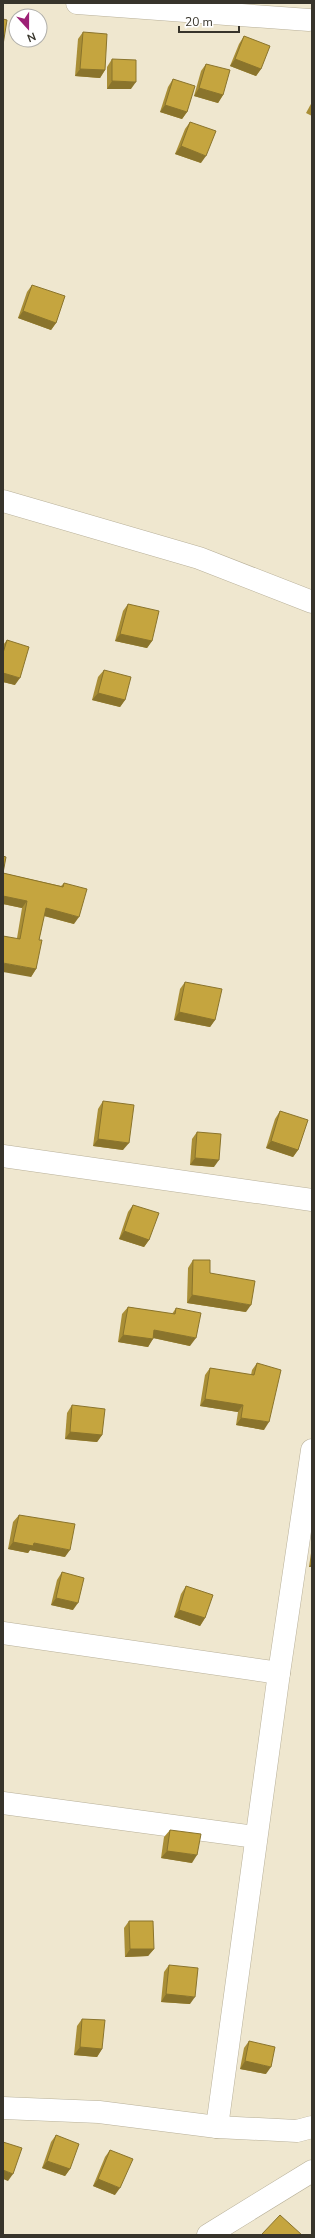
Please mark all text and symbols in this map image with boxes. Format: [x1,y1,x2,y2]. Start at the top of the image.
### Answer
north arrow [8,8,48,48]
scale bar [179,8,239,34]
text: 20 m [185,14,213,30]
text: N [25,28,38,45]

